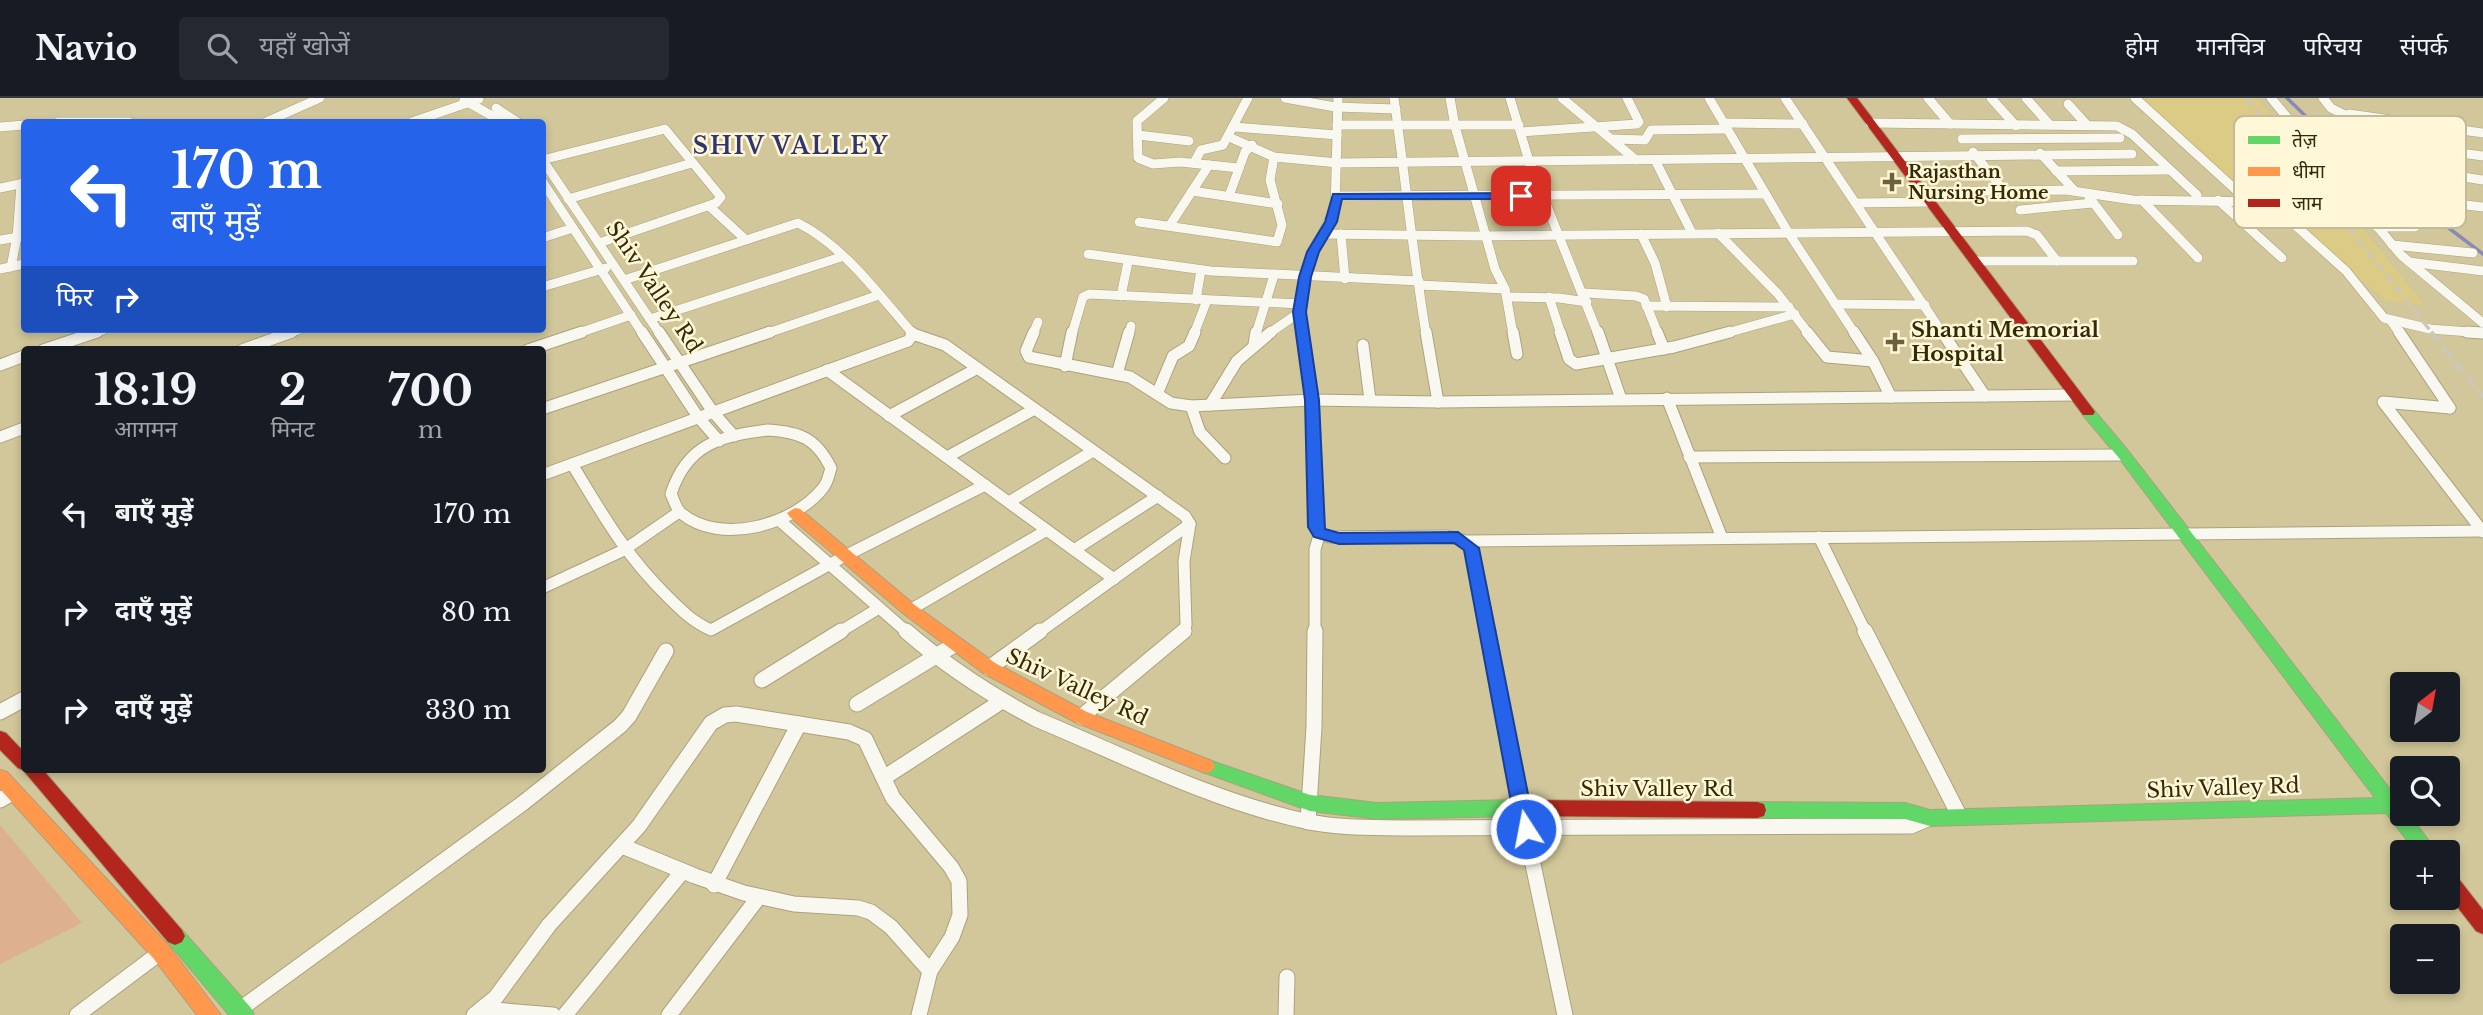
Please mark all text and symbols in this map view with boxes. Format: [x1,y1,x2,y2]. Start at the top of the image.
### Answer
search box [179,17,669,80]
text: Navio [35,28,137,69]
icon: search [203,29,241,67]
text: यहाँ खोजें [259,30,350,62]
text: होम [2125,32,2158,61]
text: मानचित्र [2196,32,2265,61]
text: परिचय [2303,32,2362,61]
text: संपर्क [2400,32,2448,61]
legend [2234,116,2466,228]
text: तेज़ [2292,129,2318,152]
district label: SHIV VALLEY [693,132,889,160]
text: 170 m [171,140,322,201]
icon: left [56,147,147,238]
text: धीमा [2292,160,2326,183]
place label: Rajasthan Nursing Home [1908,161,2049,204]
pin [1491,166,1551,226]
marker: Rajasthan Nursing Home [1882,172,1902,192]
icon: arrive [1502,177,1540,215]
text: जाम [2292,192,2323,215]
text: बाएँ मुड़ें [171,201,261,241]
street label: Shiv Valley Rd [600,216,708,358]
icon: right [107,280,145,318]
text: फिर [56,281,93,313]
place label: Shanti Memorial Hospital [1911,317,2099,367]
marker: Shanti Memorial Hospital [1885,332,1905,352]
text: 18:19 [94,364,198,416]
text: 2 [279,364,306,416]
text: 700 [388,365,473,417]
text: आगमन [114,415,177,443]
text: मिनट [271,415,315,443]
text: m [418,416,443,444]
icon: left [56,495,94,533]
text: बाएँ मुड़ें [115,496,193,528]
text: 170 m [432,498,511,530]
icon: right [56,593,94,631]
text: दाएँ मुड़ें [115,594,192,626]
text: 80 m [441,596,511,628]
street label: Shiv Valley Rd [1002,643,1152,731]
north arrow [2390,672,2460,742]
map controls [2390,672,2460,994]
icon: right [56,691,94,729]
text: दाएँ मुड़ें [115,692,192,724]
text: 330 m [425,694,511,726]
button: search [2390,756,2460,826]
street label: Shiv Valley Rd [2146,772,2300,804]
street label: Shiv Valley Rd [1580,776,1734,802]
position arrow [1489,792,1563,866]
button: + [2390,840,2460,910]
button: − [2390,924,2460,994]

